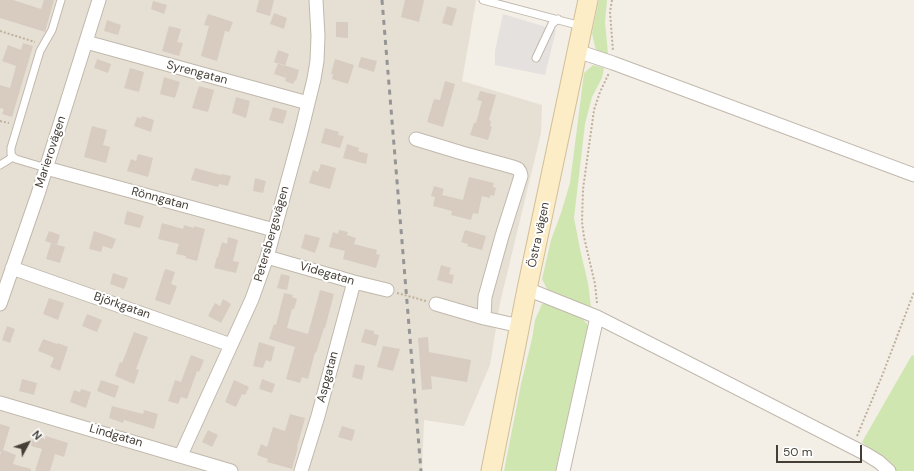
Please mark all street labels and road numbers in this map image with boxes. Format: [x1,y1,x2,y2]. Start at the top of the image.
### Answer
street label: Syrengatan [165,58,229,88]
street label: Marierovägen [33,114,69,190]
street label: Rönngatan [130,184,190,214]
street label: Petersbergsvägen [251,185,293,283]
street label: Östra vägen [525,201,553,269]
street label: Videgatan [298,259,356,289]
street label: Björkgatan [92,290,152,322]
street label: Aspgatan [314,350,342,404]
street label: Lindgatan [88,422,144,450]

